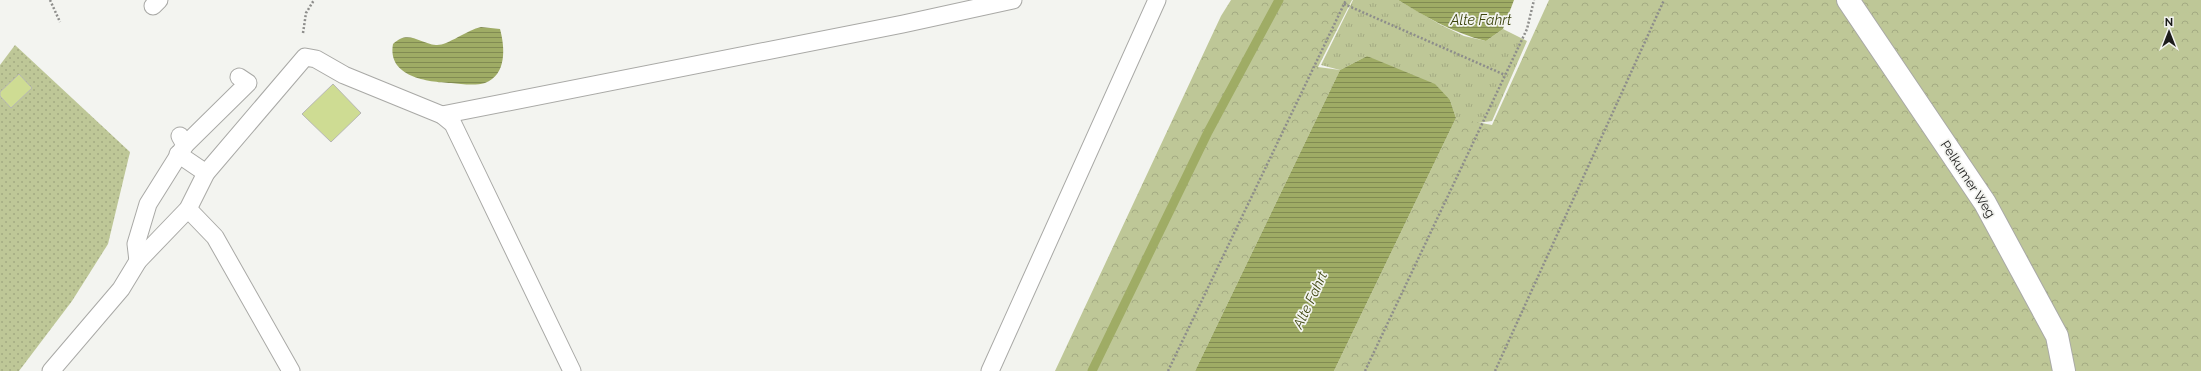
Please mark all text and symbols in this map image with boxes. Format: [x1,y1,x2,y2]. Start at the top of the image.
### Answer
water label: Alte Fahrt [1449,12,1512,28]
north arrow [2149,12,2189,52]
text: N [2165,16,2173,29]
street label: Pelkumer Weg [1938,138,1998,220]
water label: Alte Fahrt [1289,268,1330,332]

